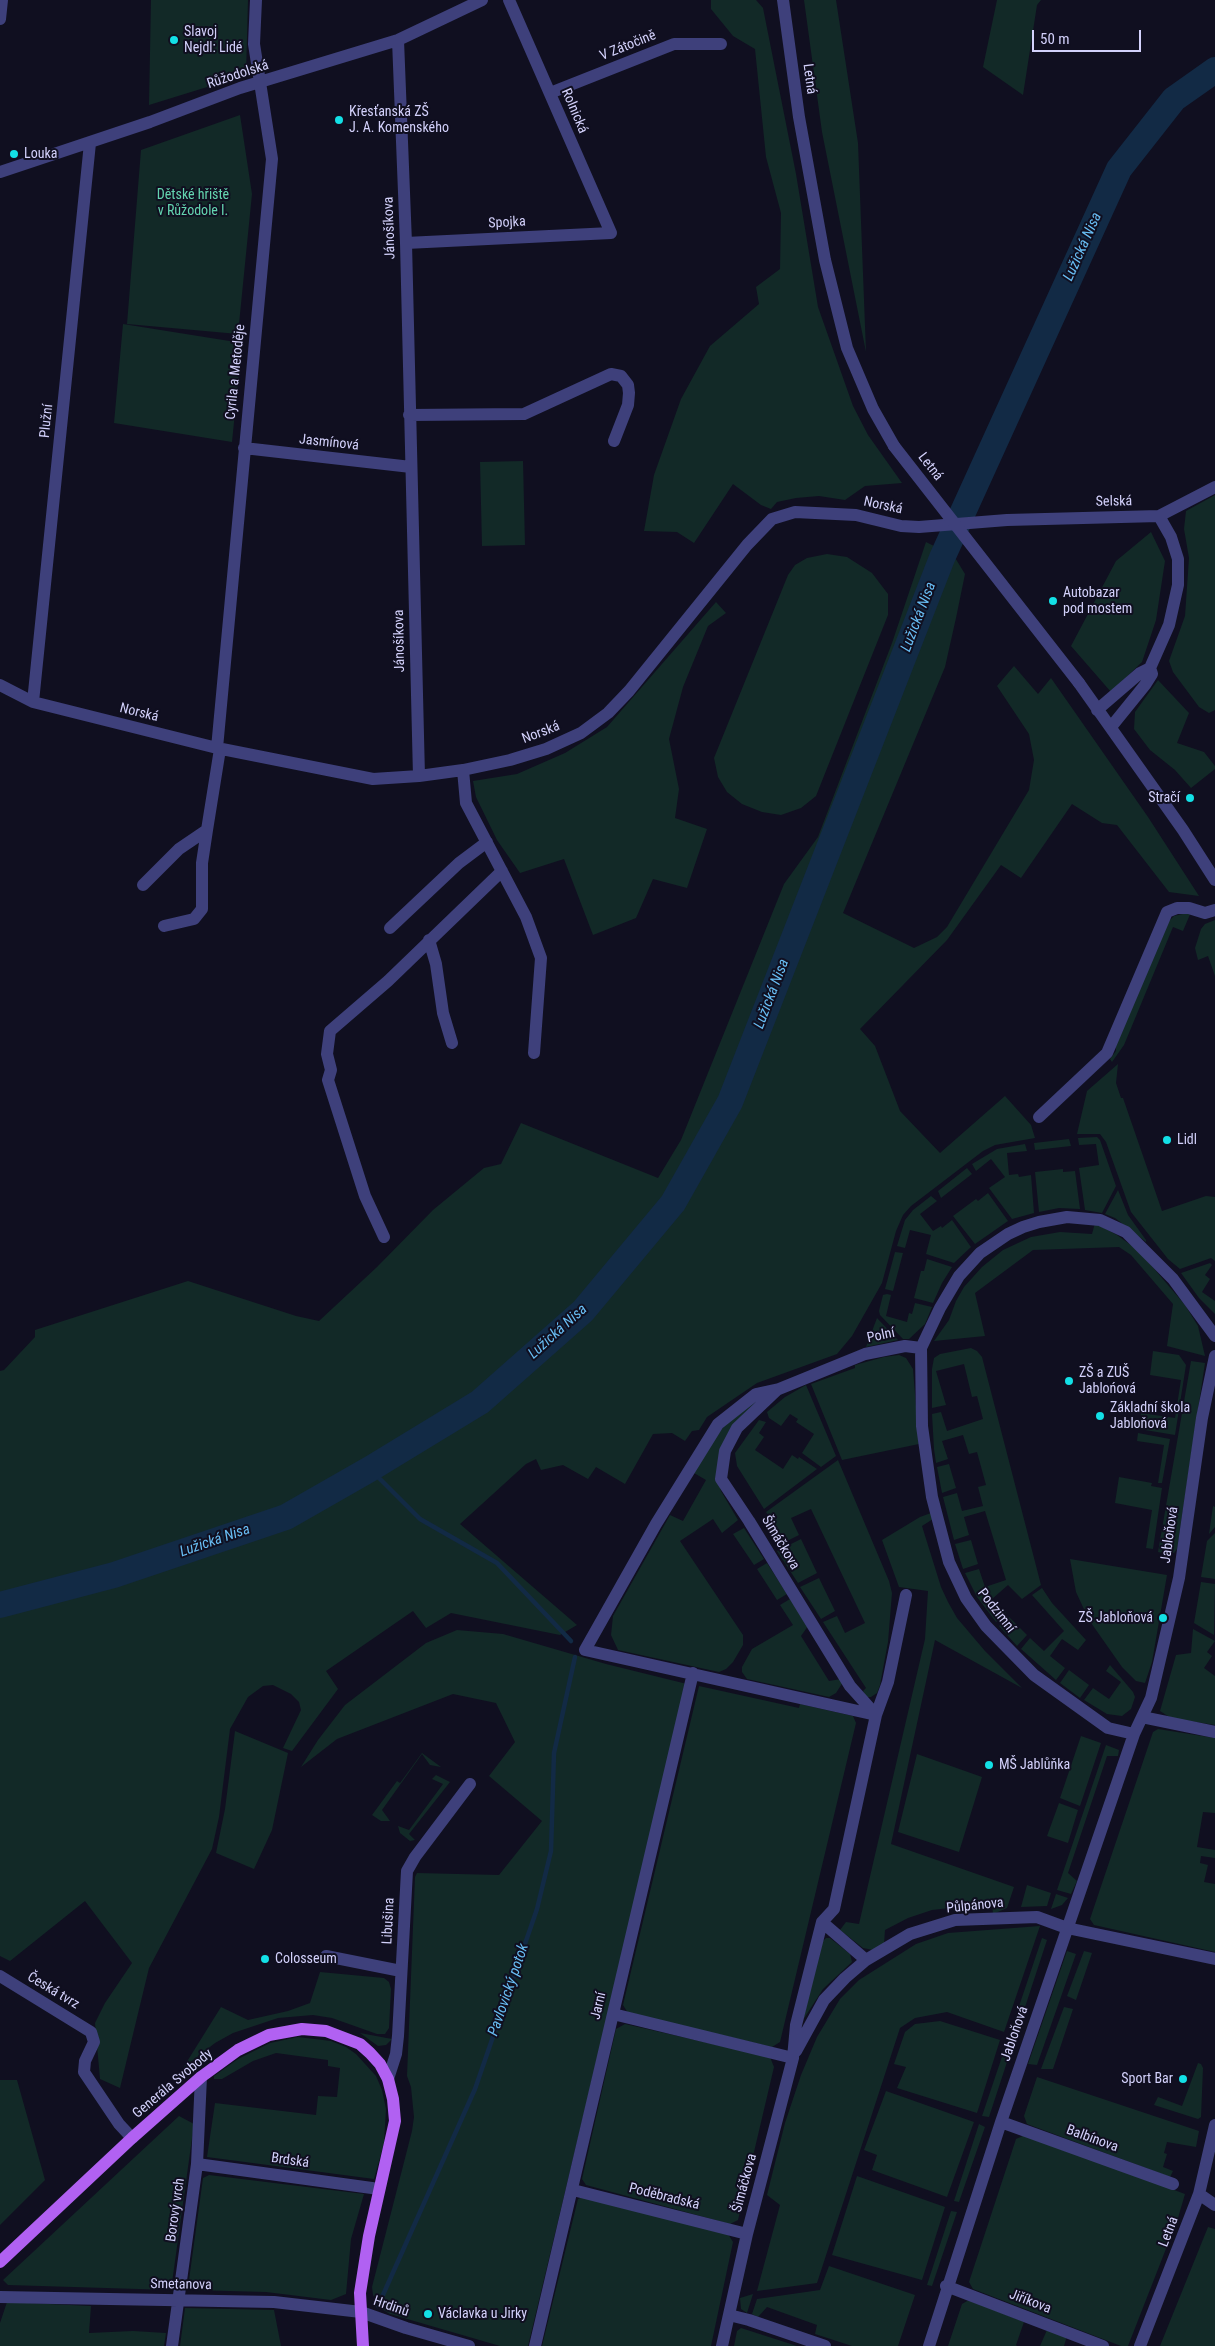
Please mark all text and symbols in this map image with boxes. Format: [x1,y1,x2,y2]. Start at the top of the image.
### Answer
scale bar [1035,20,1144,52]
place label: Slavoj Nejdl: Lidé [184,24,242,56]
street label: V Zátočině [597,27,659,65]
text: 50 m [1040,30,1070,48]
marker: Slavoj Nejdl: Lidé [168,34,180,46]
street label: Růžodolská [205,57,271,93]
street label: Letná [799,63,819,95]
street label: Rolnická [557,86,591,136]
place label: Křesťanská ZŠ J. A. Komenského [349,104,449,136]
marker: Křesťanská ZŠ J. A. Komenského [333,114,345,126]
place label: Louka [24,146,57,162]
marker: Louka [8,148,20,160]
park label: Dětské hřiště v Růžodole I. [157,187,229,220]
street label: Jánošíkova [381,196,399,260]
water label: Lužická Nisa [1060,210,1106,284]
street label: Spojka [488,214,526,232]
street label: Cyrila a Metoděje [223,324,249,420]
street label: Plužní [37,403,57,439]
street label: Jasmínová [298,432,360,454]
street label: Letná [914,450,946,484]
street label: Selská [1096,493,1132,511]
street label: Norská [862,494,904,518]
water label: Lužická Nisa [898,580,940,654]
place label: Autobazar pod mostem [1063,585,1132,618]
marker: Autobazar pod mostem [1047,595,1059,607]
street label: Jánošíkova [391,609,409,673]
street label: Norská [118,700,160,726]
street label: Norská [520,718,562,748]
place label: Stračí [1148,790,1180,806]
marker: Stračí [1184,792,1196,804]
water label: Lužická Nisa [751,957,793,1031]
place label: Lidl [1177,1132,1197,1148]
marker: Lidl [1161,1134,1173,1146]
water label: Lužická Nisa [525,1301,591,1363]
street label: Polní [866,1325,896,1347]
place label: ZŠ a ZUŠ Jablońová [1079,1365,1136,1398]
marker: ZŠ a ZUŠ Jablońová [1063,1375,1075,1387]
place label: Základní škola Jabloňová [1110,1400,1190,1432]
marker: Základní škola Jabloňová [1094,1410,1106,1422]
street label: Jabloňová [1158,1506,1182,1564]
street label: Šimáčkova [757,1513,803,1573]
water label: Lužická Nisa [178,1521,252,1561]
street label: Podzimní [973,1585,1019,1637]
place label: ZŠ Jabloňová [1078,1610,1153,1626]
marker: ZŠ Jabloňová [1157,1612,1169,1624]
place label: MŠ Jablůňka [999,1757,1070,1773]
marker: MŠ Jablůňka [983,1759,995,1771]
street label: Půlpánova [945,1895,1005,1917]
street label: Libušina [379,1897,399,1945]
water label: Pavlovický potok [485,1941,533,2039]
place label: Colosseum [275,1951,337,1967]
marker: Colosseum [259,1953,271,1965]
street label: Česká tvrz [24,1969,82,2013]
street label: Jarní [588,1991,610,2021]
street label: Jabloňová [998,2004,1032,2064]
street label: Generála Svobody [130,2046,216,2122]
place label: Sport Bar [1121,2071,1173,2087]
marker: Sport Bar [1177,2073,1189,2085]
street label: Balbínova [1064,2122,1120,2156]
street label: Brdská [270,2150,310,2172]
street label: Šimáčkova [729,2152,761,2214]
street label: Borový vrch [163,2177,189,2243]
street label: Poděbradská [627,2180,701,2214]
street label: Letná [1156,2215,1182,2249]
street label: Smetanova [150,2276,212,2294]
street label: Jiříkova [1007,2286,1053,2318]
street label: Hrdinů [371,2293,411,2321]
place label: Václavka u Jirky [438,2306,527,2322]
marker: Václavka u Jirky [422,2308,434,2320]

